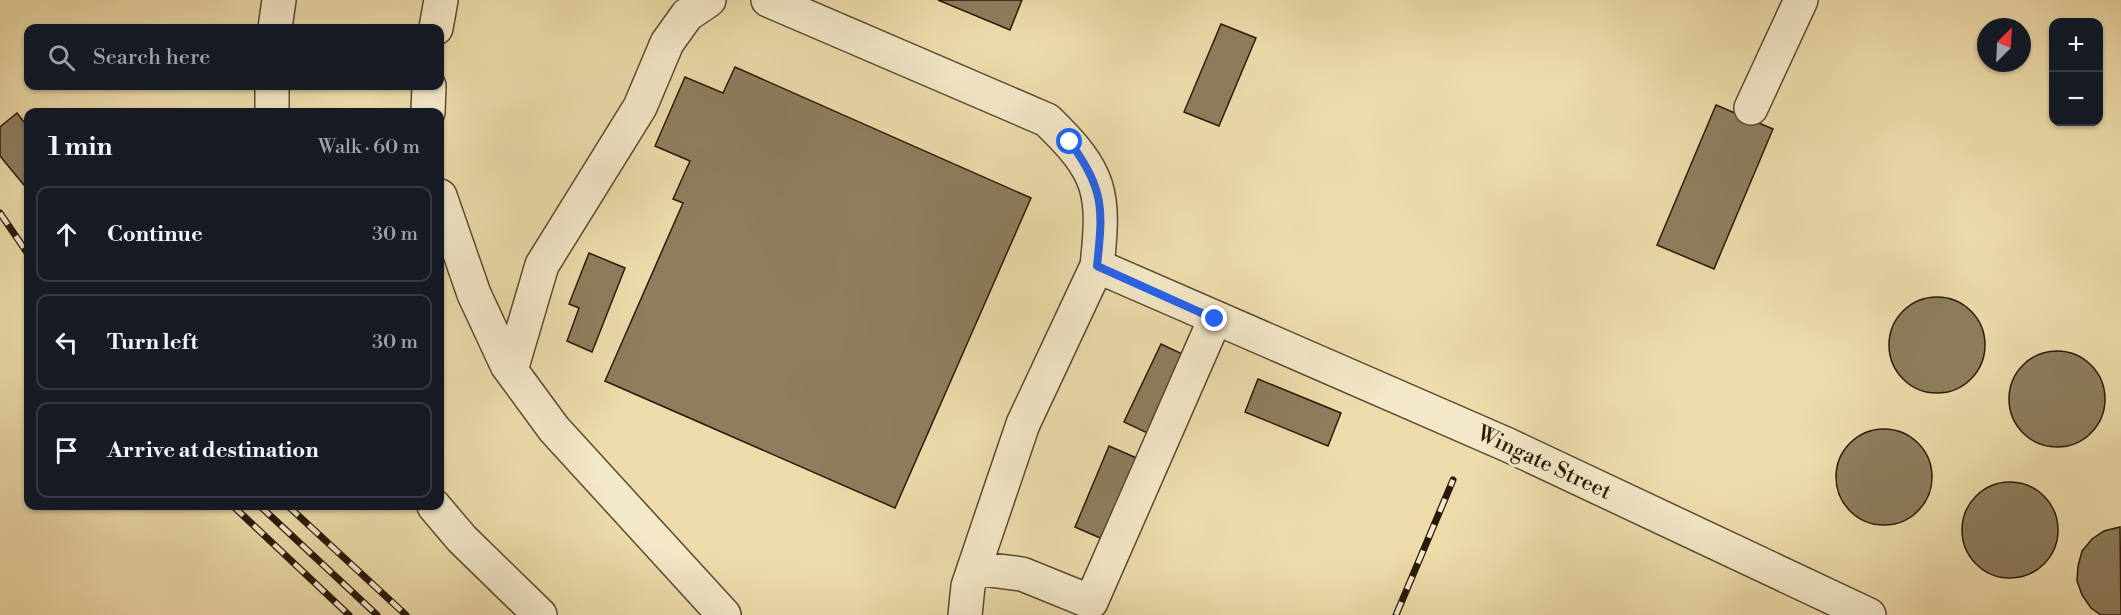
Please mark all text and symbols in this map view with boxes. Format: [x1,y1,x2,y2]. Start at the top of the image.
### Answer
north arrow [1977,18,2031,72]
map controls [2049,18,2103,126]
button: + [2049,18,2103,72]
search box [24,24,444,90]
icon: search [45,41,78,74]
text: Search here [93,44,210,71]
button: − [2049,72,2103,126]
route start [1056,128,1082,154]
text: 1 min [48,131,113,163]
text: Walk · 60 m [318,135,420,160]
icon: ahead [50,218,83,251]
text: Continue [107,221,203,248]
text: 30 m [372,222,418,247]
route end [1201,305,1227,331]
icon: left [50,326,83,359]
text: Turn left [107,329,198,356]
text: 30 m [372,330,418,355]
street label: Wingate Street [1472,420,1616,506]
icon: arrive [50,434,83,467]
text: Arrive at destination [107,437,319,464]

